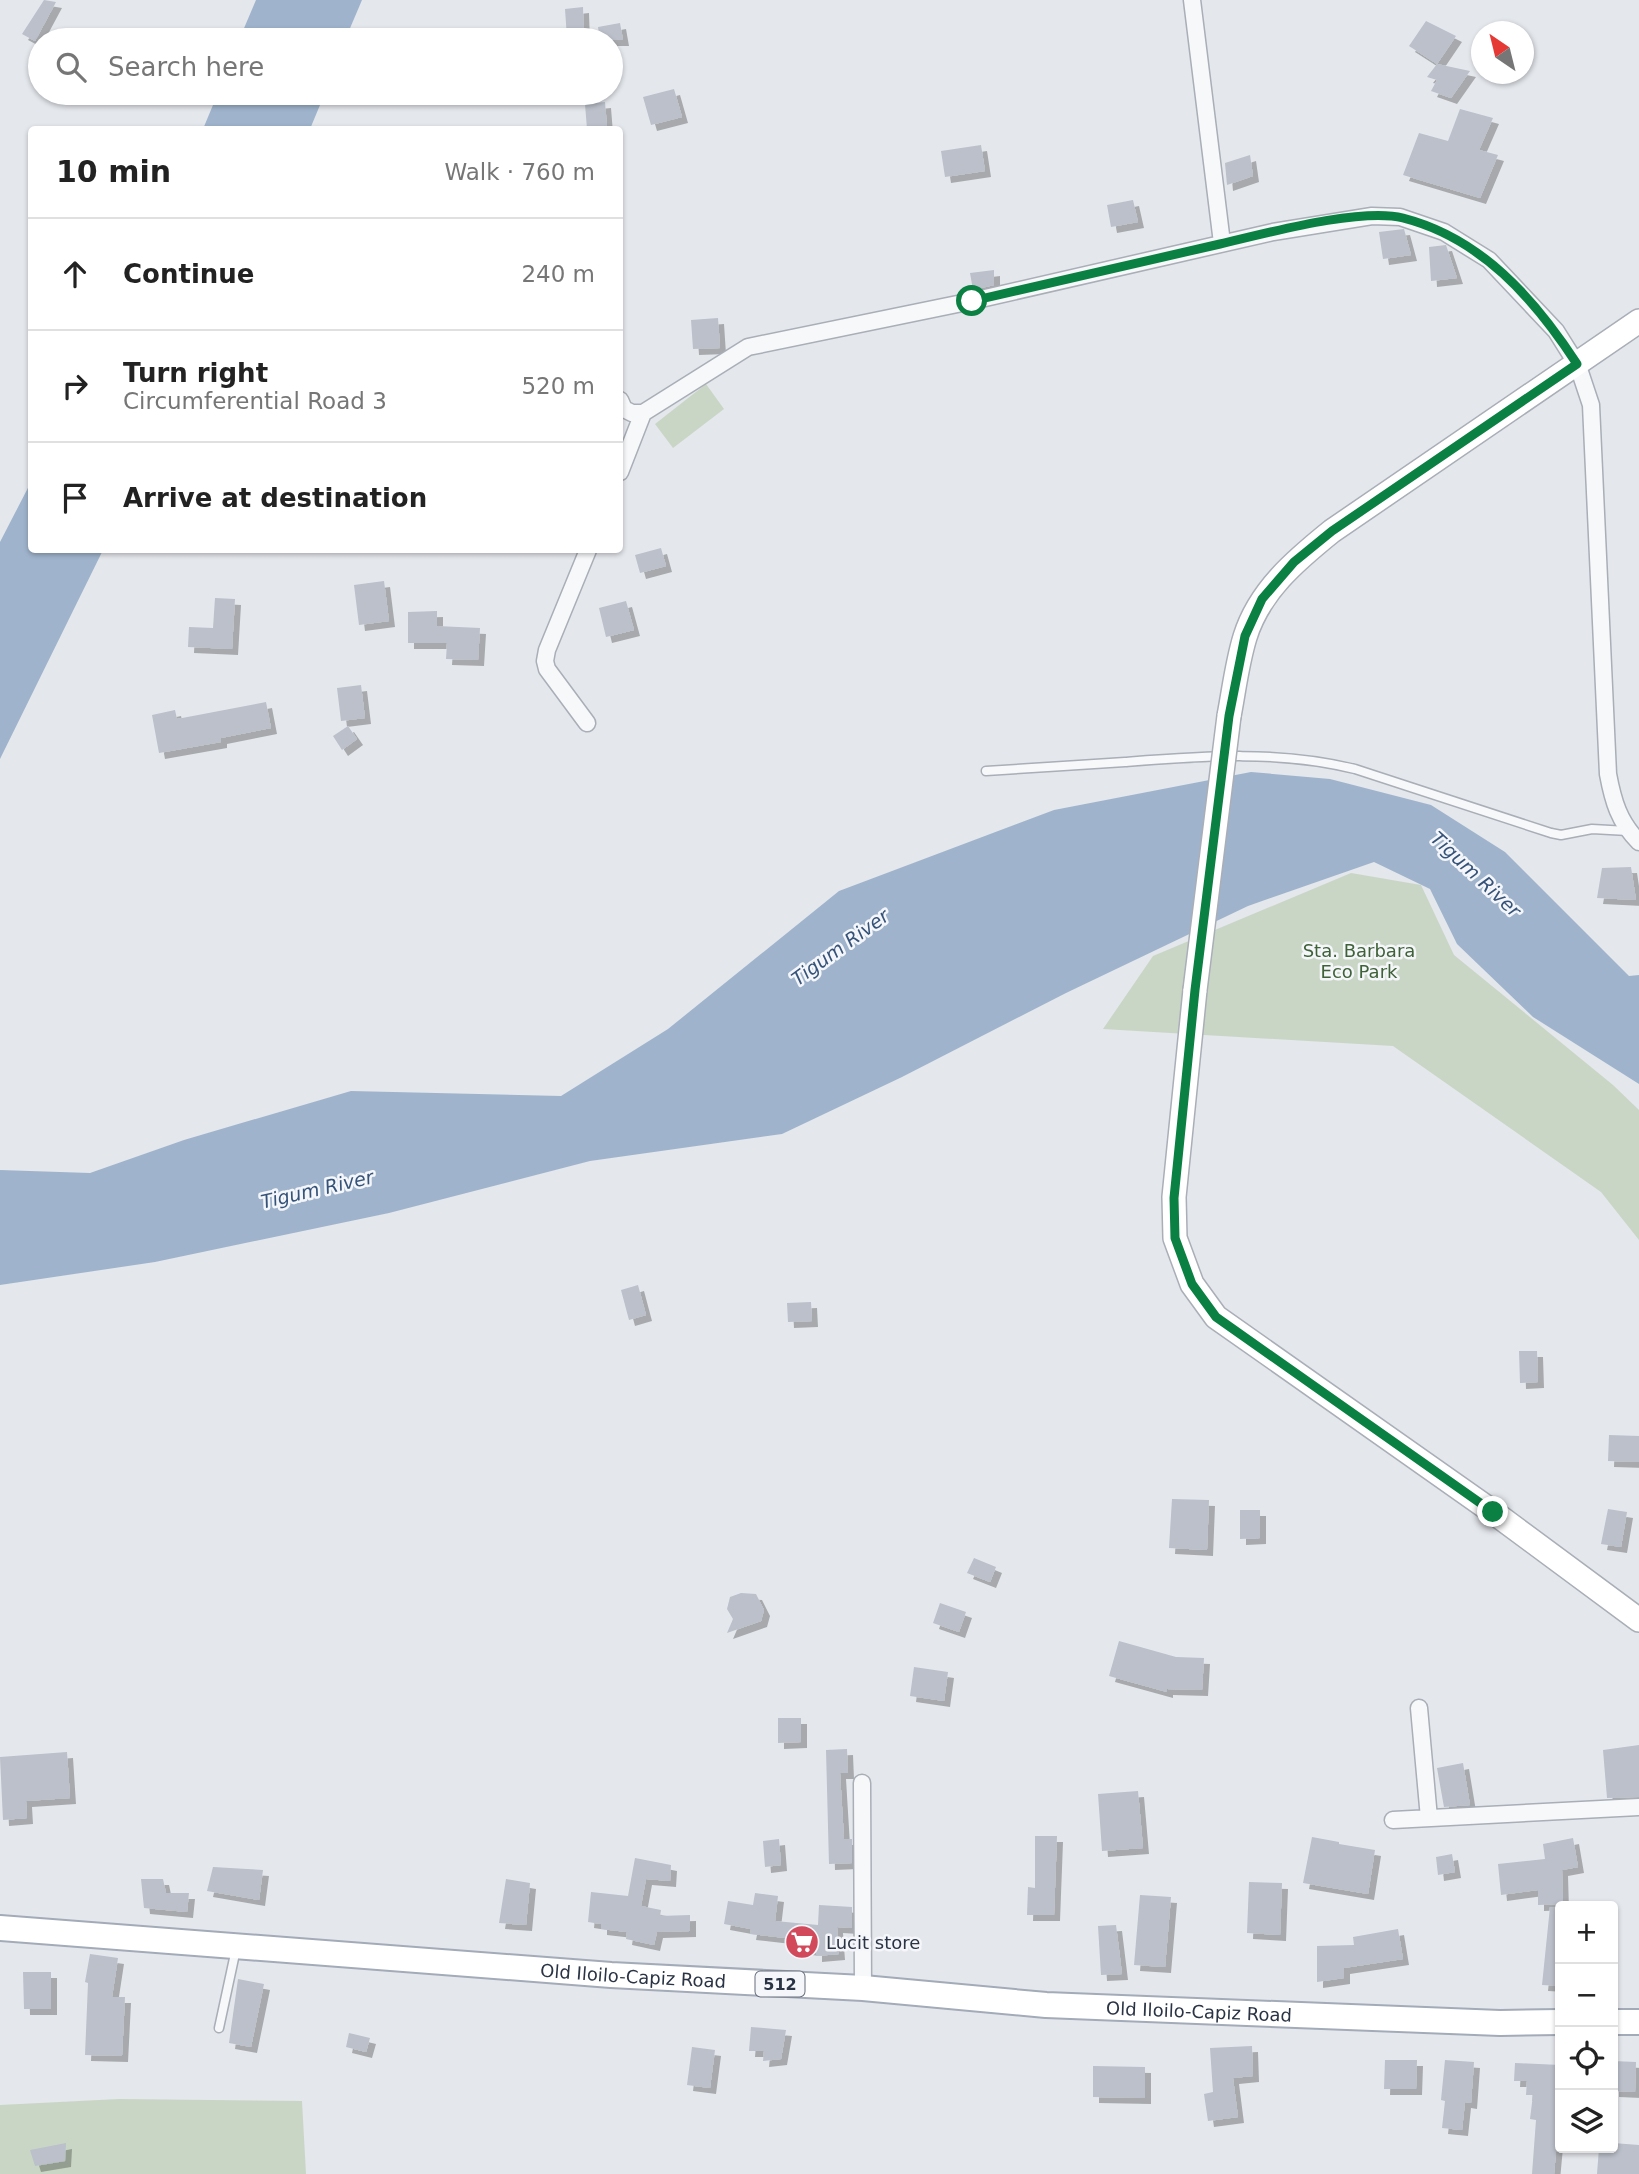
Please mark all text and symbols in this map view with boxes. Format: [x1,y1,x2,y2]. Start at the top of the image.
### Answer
north arrow [1471,21,1534,84]
search box [28,28,623,105]
icon: search [52,48,90,86]
text: Search here [108,52,264,82]
text: 10 min [56,154,171,189]
text: Walk · 760 m [444,159,595,185]
icon: ahead [56,255,94,293]
text: Continue [123,259,254,289]
text: 240 m [521,261,595,287]
route start [956,285,987,316]
text: Turn right [123,358,268,388]
icon: right [56,367,94,405]
text: 520 m [521,373,595,399]
text: Circumferential Road 3 [123,388,387,414]
icon: arrive [56,479,94,517]
text: Arrive at destination [123,483,427,513]
water label: Tigum River [1427,827,1526,922]
water label: Tigum River [787,904,894,990]
park label: Sta. Barbara Eco Park [1303,940,1415,982]
water label: Tigum River [259,1165,377,1213]
route end [1477,1496,1508,1527]
map controls [1555,1901,1618,2153]
button: + [1555,1901,1618,1964]
supermarket icon: Lucit store [783,1923,821,1961]
place label: Lucit store [826,1932,920,1953]
street label: Old Iloilo-Capiz Road [540,1959,727,1991]
button: − [1555,1964,1618,2027]
road number: 512 [756,1972,804,1996]
street label: Old Iloilo-Capiz Road [1106,1997,1292,2025]
button: locate [1555,2027,1618,2090]
button: layers [1555,2090,1618,2153]

